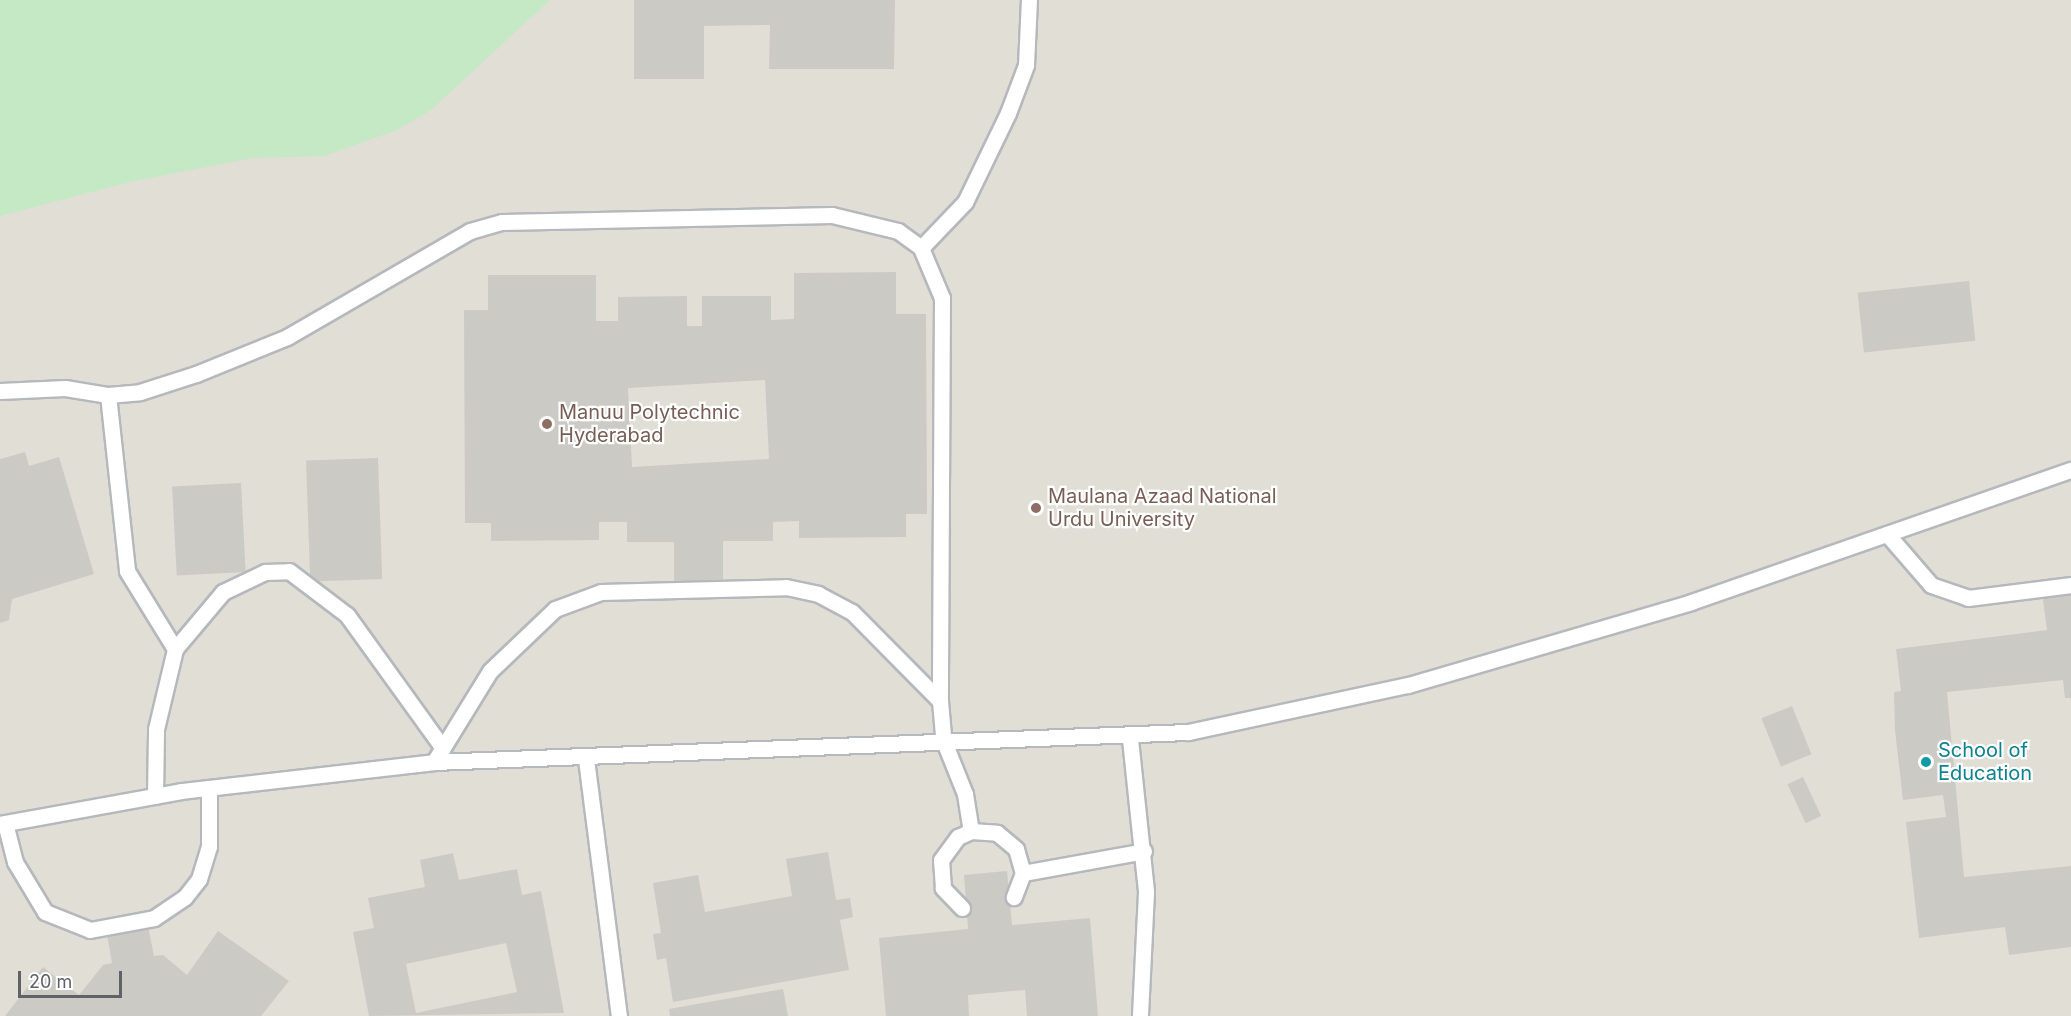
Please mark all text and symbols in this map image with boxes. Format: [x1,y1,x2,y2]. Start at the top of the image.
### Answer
place label: Manuu Polytechnic Hyderabad [559,400,740,447]
marker: Manuu Polytechnic Hyderabad [540,417,554,431]
place label: Maulana Azaad National Urdu University [1048,484,1277,531]
marker: Maulana Azaad National Urdu University [1029,501,1043,515]
place label: School of Education [1938,738,2032,785]
marker: School of Education [1919,755,1933,769]
scale bar [21,959,124,997]
text: 20 m [29,971,72,992]

